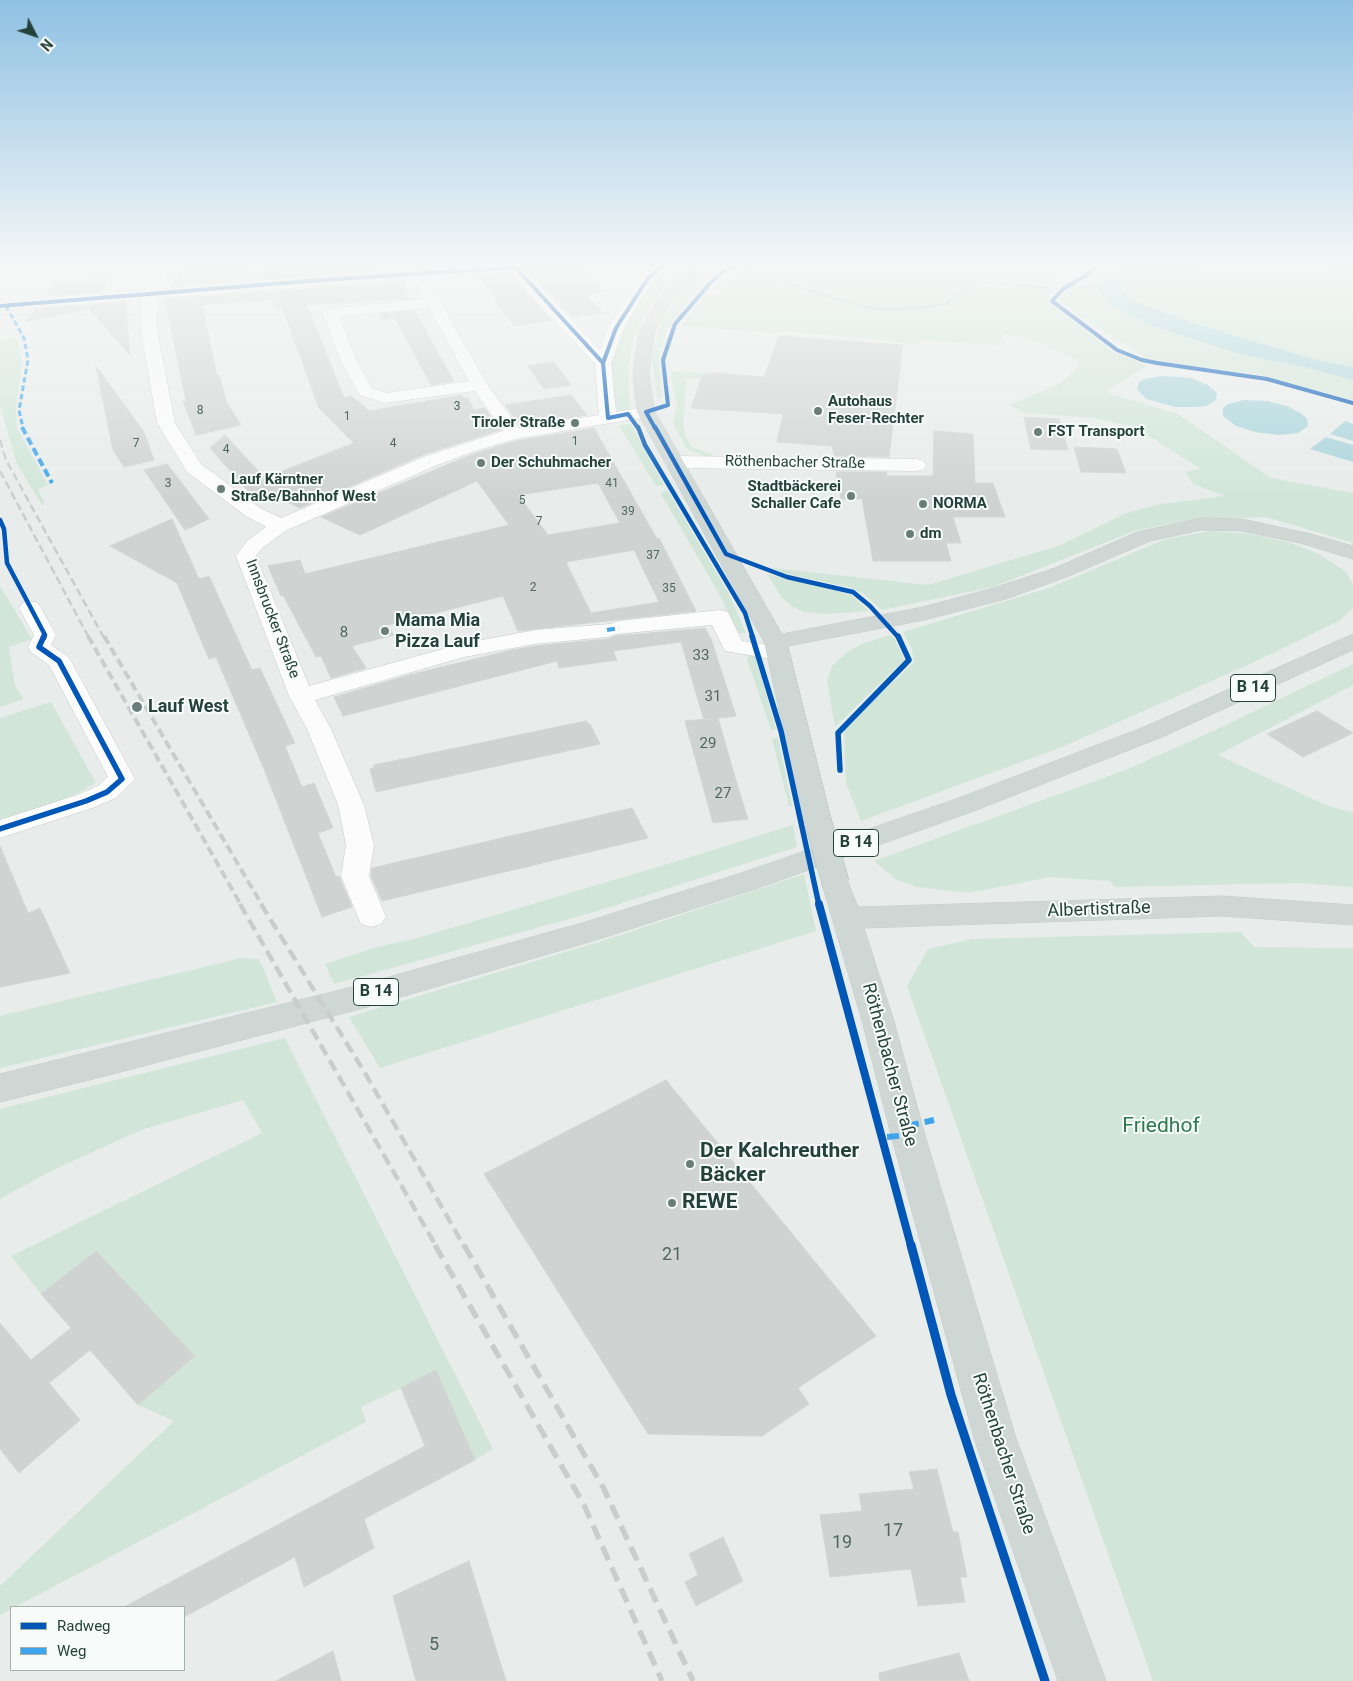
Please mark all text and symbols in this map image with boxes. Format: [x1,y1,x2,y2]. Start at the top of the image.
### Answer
north arrow [10,10,60,60]
text: N [37,36,56,54]
place label: Autohaus Feser-Rechter [828,393,924,428]
house number: 3 [454,400,460,414]
house number: 8 [197,404,203,418]
marker: Autohaus Feser-Rechter [812,405,824,417]
house number: 1 [344,410,350,424]
place label: Tiroler Straße [472,414,565,432]
marker: Tiroler Straße [569,417,581,429]
place label: FST Transport [1048,423,1145,441]
marker: FST Transport [1032,426,1044,438]
house number: 1 [572,435,578,449]
house number: 7 [133,437,139,451]
house number: 4 [390,437,396,451]
house number: 4 [223,443,229,457]
street label: Röthenbacher Straße [725,453,865,473]
place label: Der Schuhmacher [491,454,611,472]
marker: Der Schuhmacher [475,457,487,469]
place label: Lauf Kärntner Straße/Bahnhof West [231,471,376,506]
house number: 3 [165,477,171,491]
house number: 41 [605,477,619,491]
place label: Stadtbäckerei Schaller Cafe [747,478,841,513]
marker: Lauf Kärntner Straße/Bahnhof West [215,483,227,495]
marker: Stadtbäckerei Schaller Cafe [845,490,857,502]
house number: 5 [519,494,525,508]
place label: NORMA [933,495,987,513]
marker: NORMA [917,498,929,510]
house number: 39 [621,505,635,519]
house number: 7 [536,515,542,529]
place label: dm [920,525,941,543]
marker: dm [904,528,916,540]
house number: 37 [646,549,660,563]
street label: Innsbrucker Straße [241,557,303,681]
house number: 2 [530,581,536,595]
house number: 35 [662,582,676,596]
place label: Mama Mia Pizza Lauf [395,610,480,652]
house number: 8 [340,624,348,642]
marker: Mama Mia Pizza Lauf [379,625,391,637]
house number: 33 [693,647,709,665]
road number: B 14 [1230,674,1276,701]
house number: 31 [705,688,721,706]
place label: Lauf West [148,696,229,718]
marker: Lauf West [130,700,144,714]
house number: 29 [700,735,716,753]
house number: 27 [715,785,731,803]
road number: B 14 [834,830,878,856]
street label: Albertistraße [1047,897,1151,923]
road number: B 14 [354,979,398,1006]
street label: Röthenbacher Straße [857,981,921,1149]
park label: Friedhof [1122,1114,1200,1140]
place label: Der Kalchreuther Bäcker [700,1139,859,1189]
marker: Der Kalchreuther Bäcker [684,1158,696,1170]
place label: REWE [682,1190,737,1216]
marker: REWE [666,1197,678,1209]
house number: 21 [662,1244,682,1266]
street label: Röthenbacher Straße [967,1371,1039,1537]
house number: 17 [883,1520,903,1542]
house number: 19 [832,1532,852,1554]
legend [10,1606,185,1671]
text: Radweg [57,1617,111,1635]
house number: 5 [429,1634,439,1656]
text: Weg [57,1642,86,1660]

